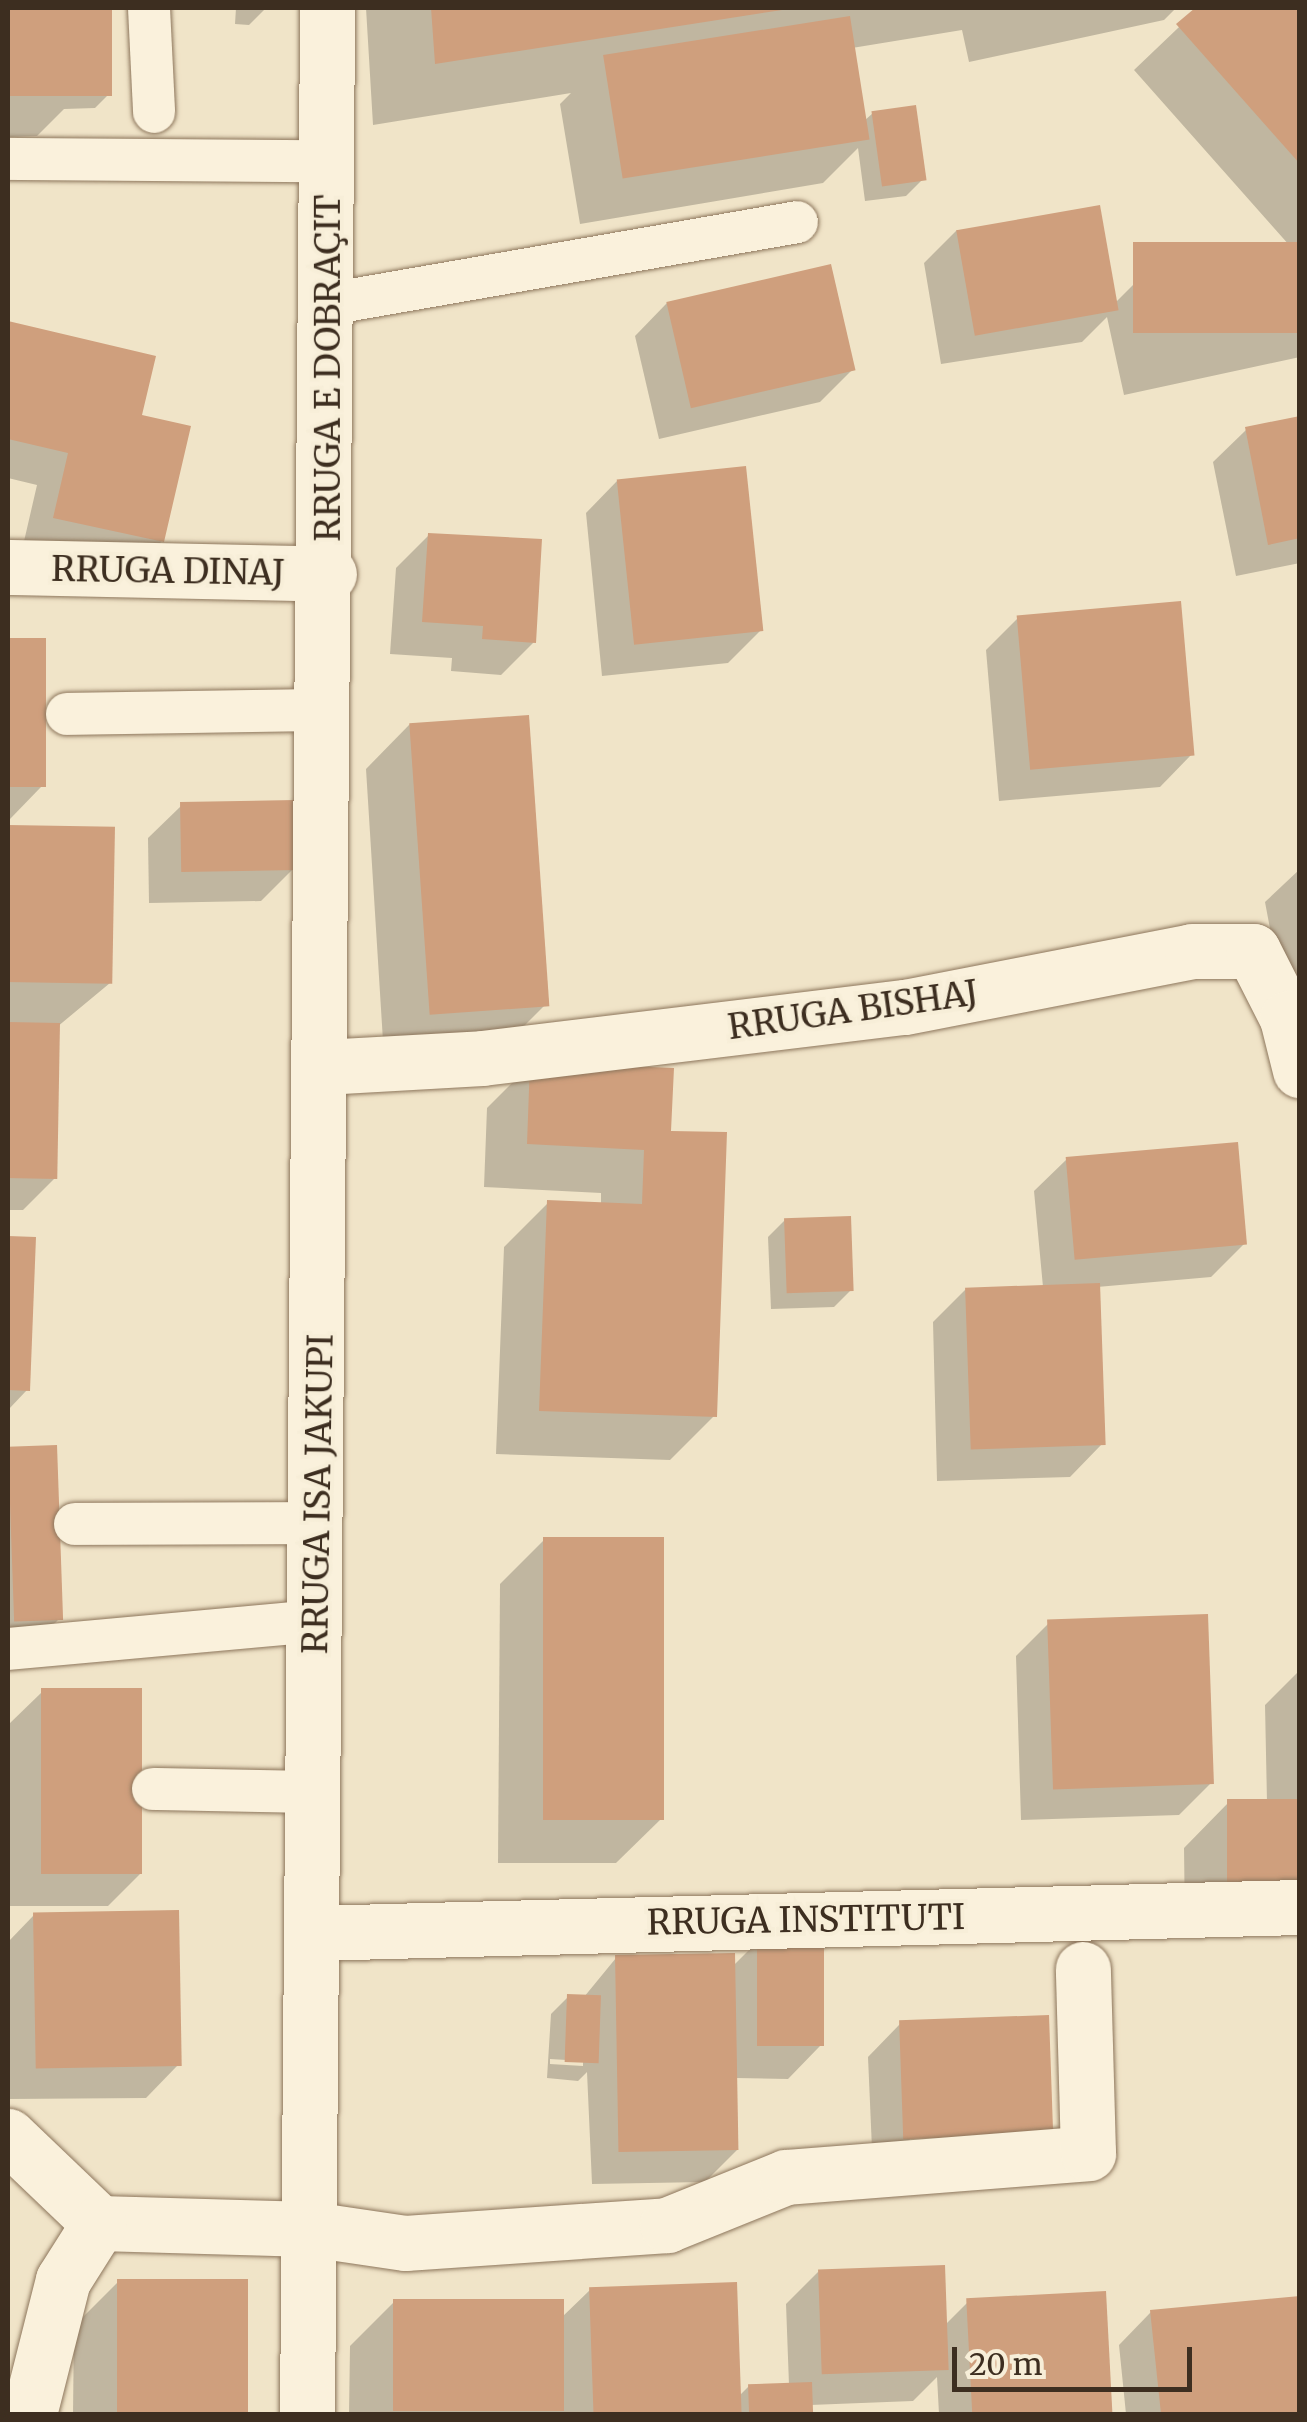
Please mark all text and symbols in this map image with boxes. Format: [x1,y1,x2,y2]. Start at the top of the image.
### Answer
street label: RRUGA E DOBRAÇIT [307,194,349,542]
street label: RRUGA DINAJ [51,548,285,594]
street label: RRUGA BISHAJ [725,972,981,1048]
street label: RRUGA ISA JAKUPI [294,1334,342,1654]
street label: RRUGA INSTITUTI [646,1896,966,1944]
scale bar [957,2327,1197,2389]
text: 20 m [969,2345,1042,2383]

